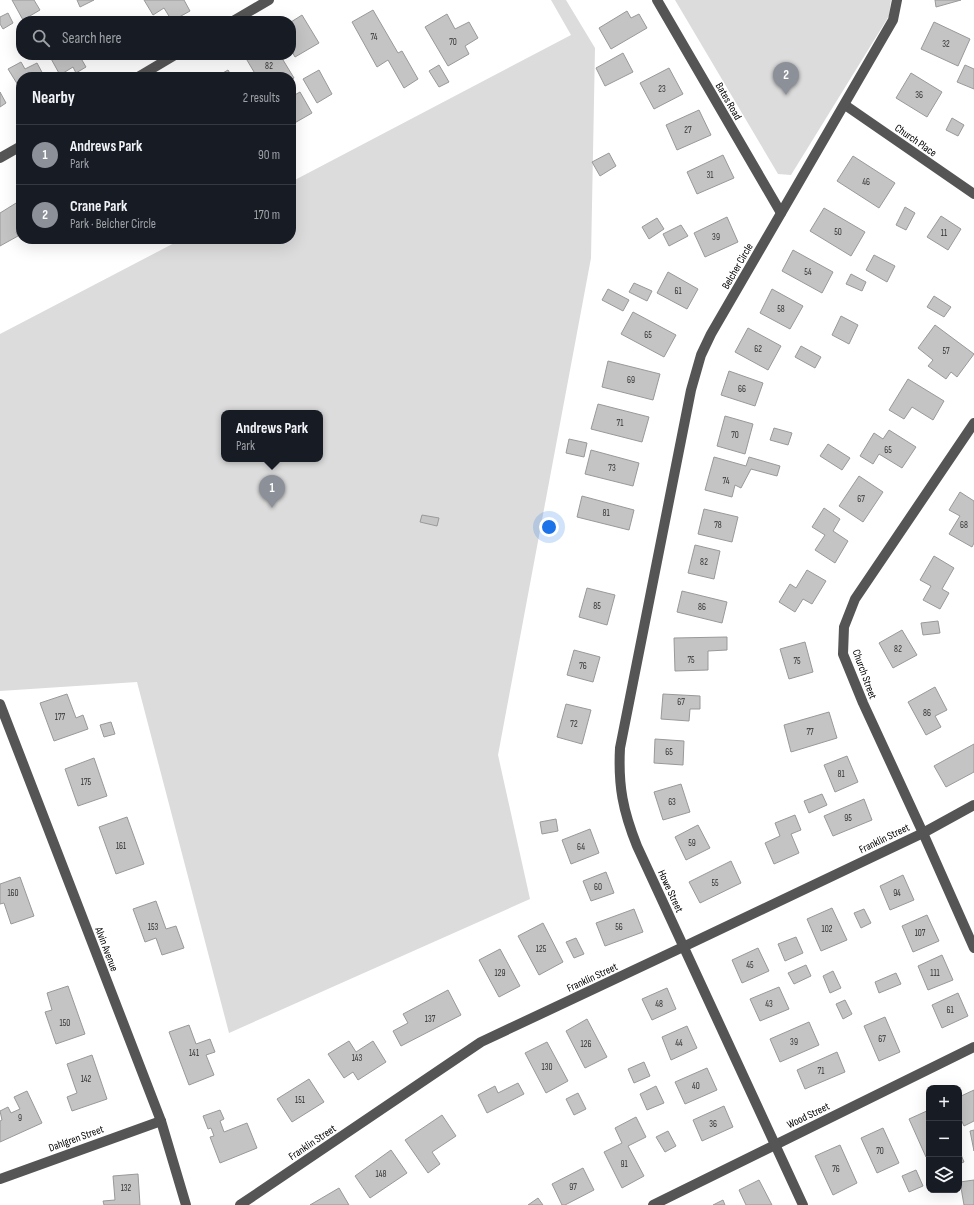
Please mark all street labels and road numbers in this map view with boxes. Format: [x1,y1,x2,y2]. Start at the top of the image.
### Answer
street label: Bates Road [713,80,745,123]
street label: Church Place [892,121,939,160]
street label: Belcher Circle [719,241,756,292]
street label: Church Street [850,648,880,701]
street label: Franklin Street [857,820,912,856]
street label: Howe Street [655,868,686,915]
street label: Alvin Avenue [92,924,121,973]
street label: Franklin Street [565,960,620,995]
street label: Wood Street [785,1099,832,1131]
street label: Franklin Street [286,1121,339,1163]
street label: Dahlgren Street [47,1122,106,1154]

